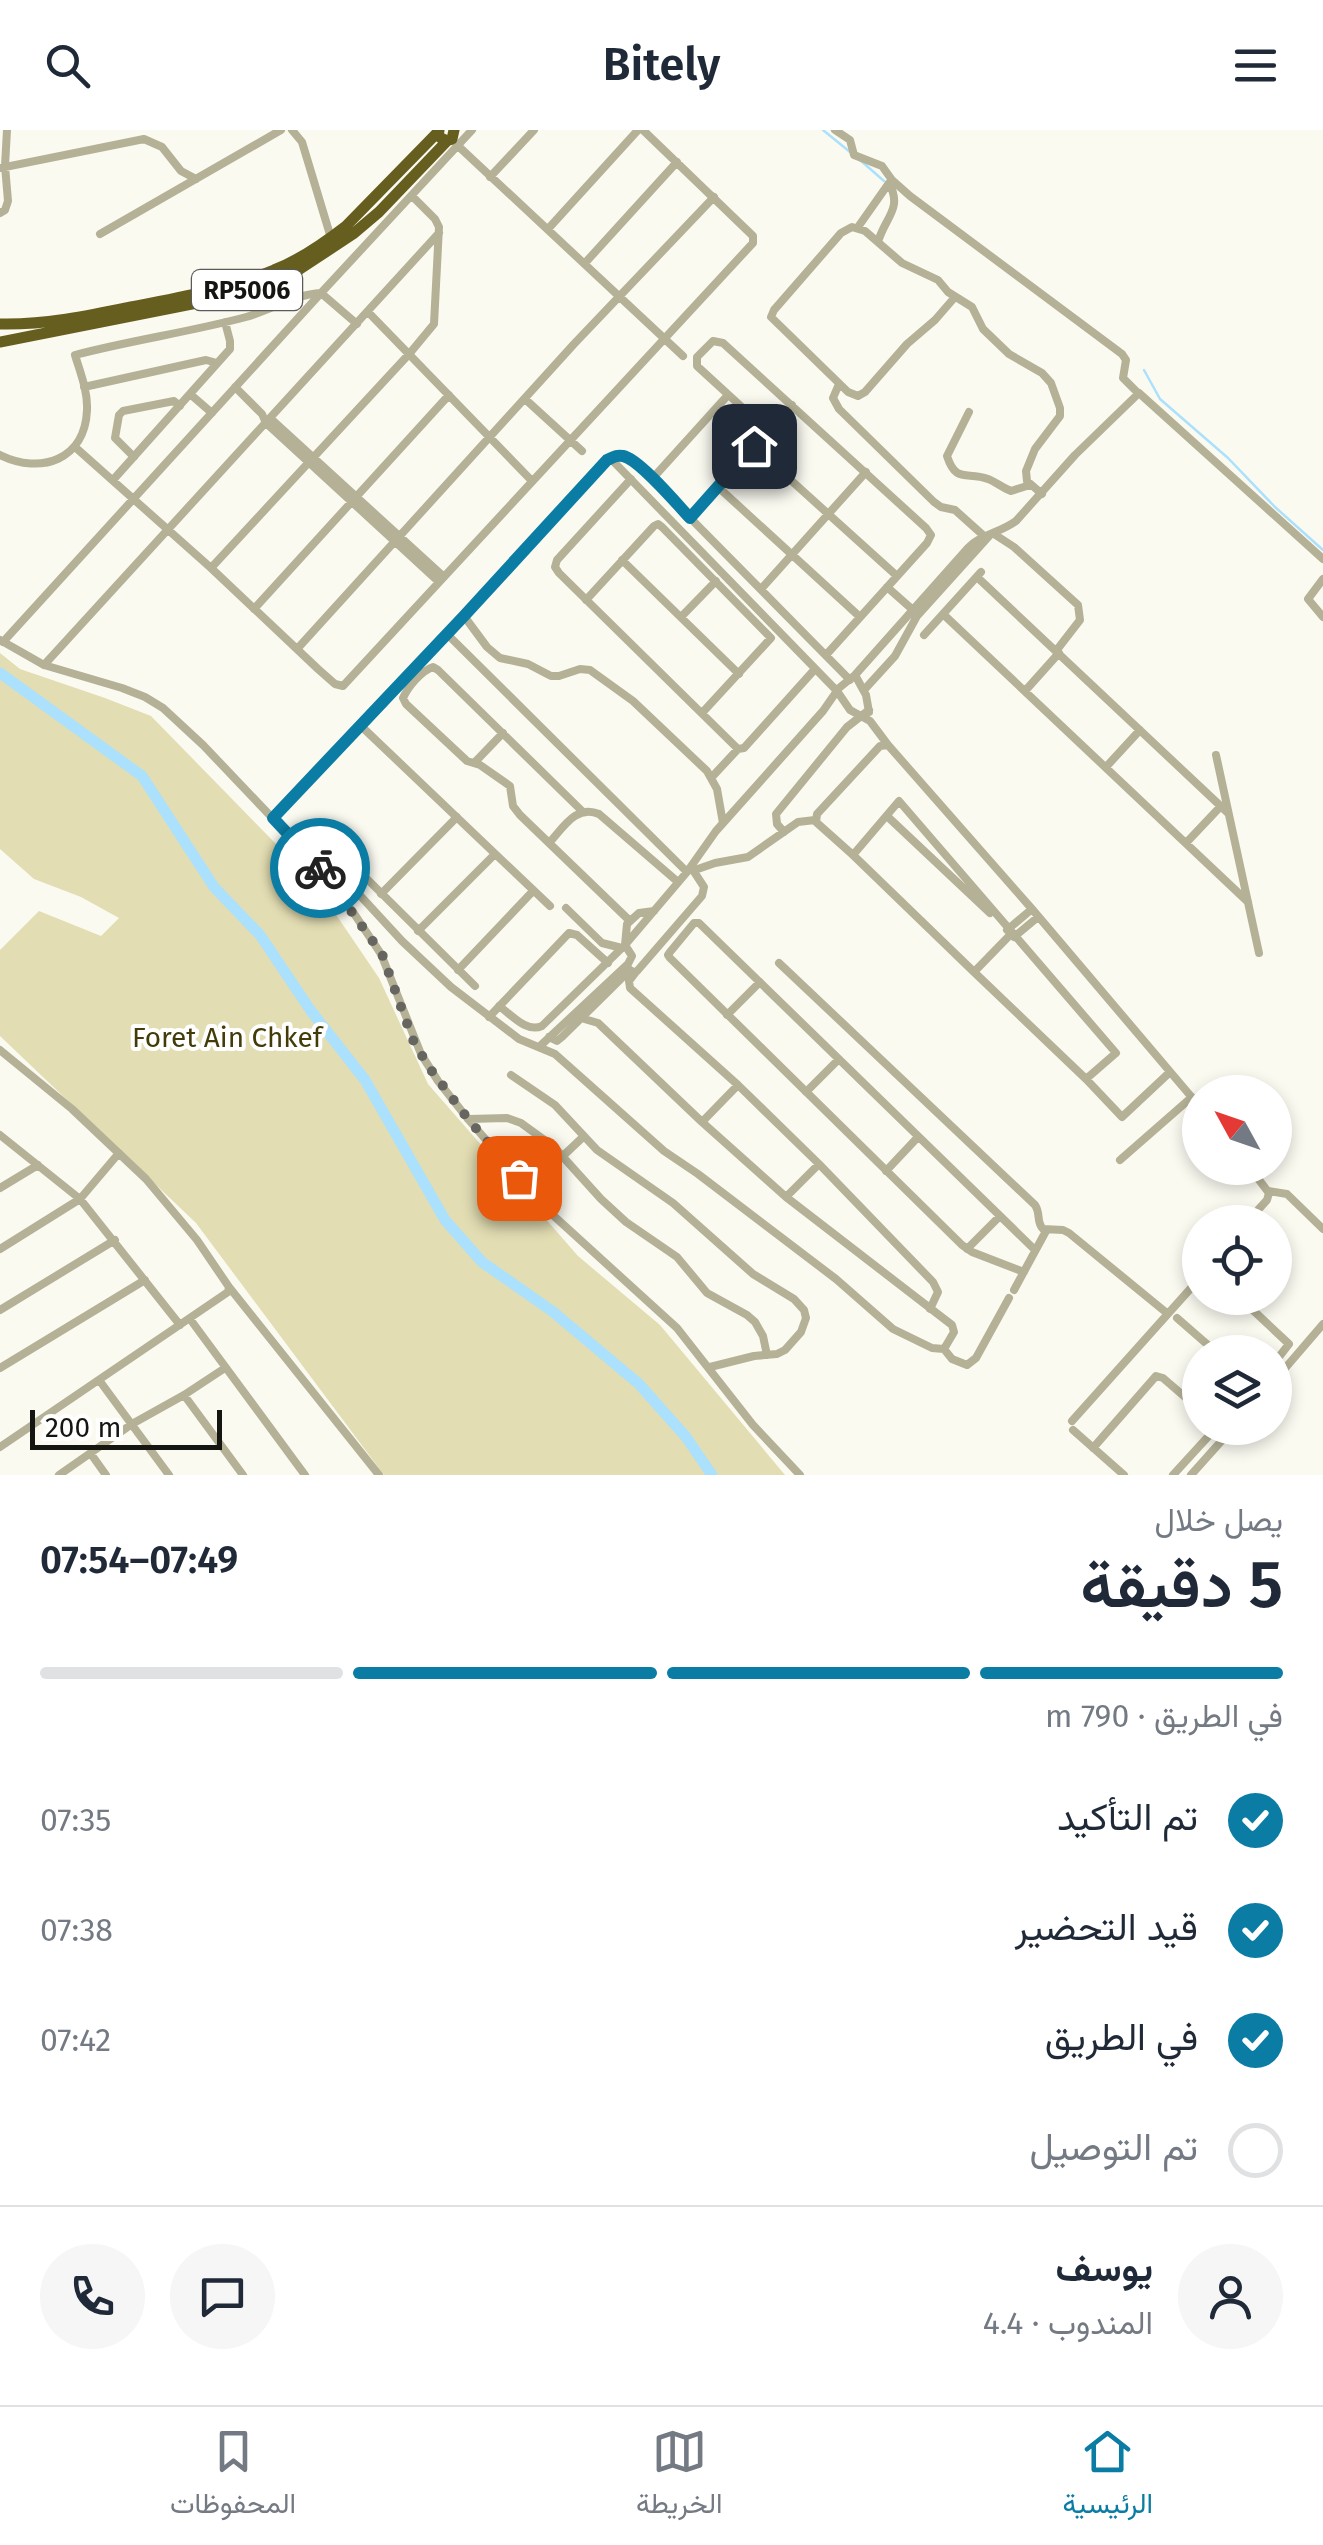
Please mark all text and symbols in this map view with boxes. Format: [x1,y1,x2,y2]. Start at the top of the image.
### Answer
icon: search [40,38,95,93]
text: Bitely [603,38,720,92]
icon: menu [1228,38,1283,93]
road number: RP5006 [192,270,302,310]
pin [712,404,797,489]
icon: home [727,419,782,474]
courier [270,818,370,918]
icon: bike [293,841,348,896]
park label: Foret Ain Chkef [132,1021,325,1054]
north arrow [1182,1075,1292,1185]
map controls [1182,1075,1292,1445]
pin [477,1136,562,1221]
icon: bag [492,1151,547,1206]
button: locate [1182,1205,1292,1315]
button: layers [1182,1335,1292,1445]
scale bar [30,1405,222,1450]
text: 200 m [45,1411,122,1444]
text: يصل خلال [1154,1501,1283,1539]
text: 07:49–07:54 [40,1537,238,1583]
text: 5 دقيقة [1080,1546,1283,1624]
text: في الطريق · 790 m [1045,1697,1283,1735]
icon: check [1228,1793,1283,1848]
text: تم التأكيد [1057,1794,1198,1840]
text: 07:35 [40,1801,111,1839]
icon: check [1228,1903,1283,1958]
text: قيد التحضير [1015,1904,1198,1950]
text: 07:38 [40,1911,113,1949]
icon: check [1228,2013,1283,2068]
text: في الطريق [1045,2014,1198,2060]
text: 07:42 [40,2021,111,2059]
text: تم التوصيل [1030,2124,1198,2170]
button: phone [40,2244,145,2349]
button: chat [170,2244,275,2349]
button: person [1178,2244,1283,2349]
text: يوسف [1056,2245,1153,2291]
text: المندوب · 4.4 [983,2304,1153,2342]
tab: المحفوظات [170,2424,296,2528]
tab: الخريطة [636,2424,723,2528]
tab: الرئيسية [1063,2424,1153,2528]

